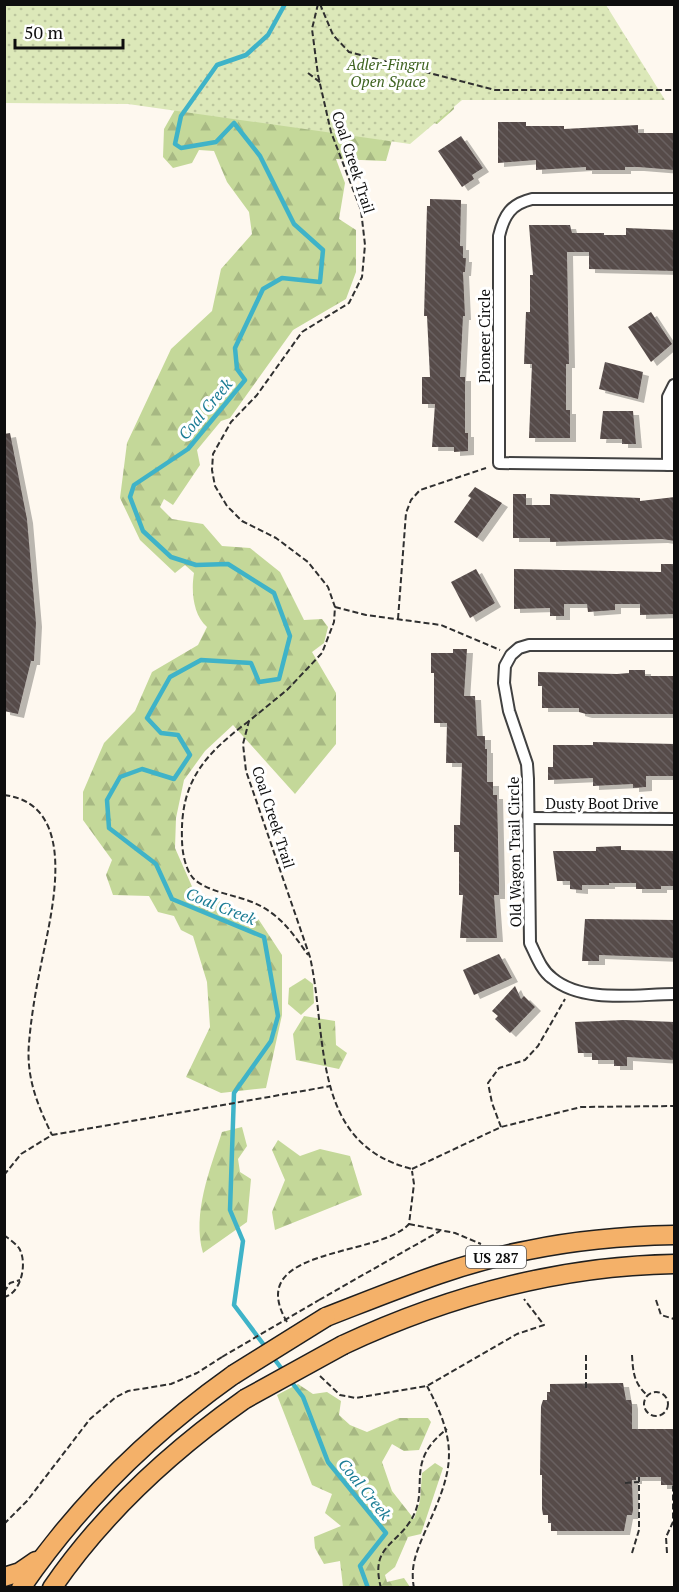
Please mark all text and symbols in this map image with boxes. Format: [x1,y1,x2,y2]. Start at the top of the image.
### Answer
scale bar [15,12,123,50]
text: 50 m [24,20,64,44]
park label: Adler-Fingru Open Space [346,54,429,91]
street label: Coal Creek Trail [328,108,380,216]
street label: Pioneer Circle [474,289,494,383]
water label: Coal Creek [173,374,237,444]
street label: Coal Creek Trail [248,763,300,871]
street label: Old Wagon Trail Circle [503,776,525,928]
street label: Dusty Boot Drive [545,793,659,813]
water label: Coal Creek [183,882,259,930]
road number: US 287 [466,1246,526,1268]
water label: Coal Creek [333,1454,397,1525]

